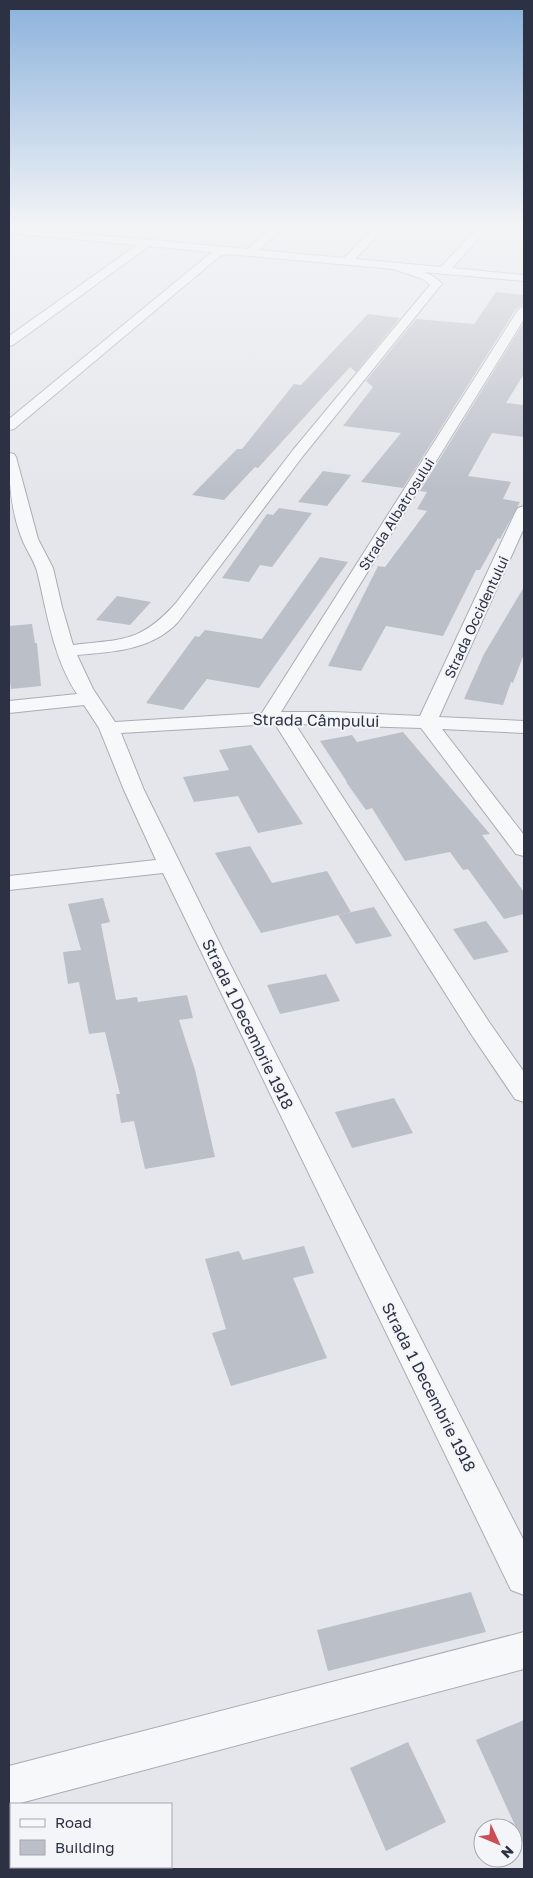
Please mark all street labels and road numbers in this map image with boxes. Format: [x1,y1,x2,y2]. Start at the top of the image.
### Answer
street label: Strada Albatrosului [355,455,437,573]
street label: Strada Occidentului [440,553,512,681]
street label: Strada Câmpului [252,709,380,731]
street label: Strada 1 Decembrie 1918 [198,935,298,1113]
street label: Strada 1 Decembrie 1918 [378,1299,480,1475]

